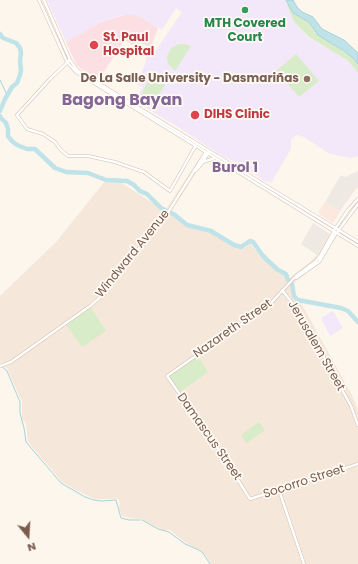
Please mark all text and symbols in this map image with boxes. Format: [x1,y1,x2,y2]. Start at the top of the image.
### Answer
marker: MTH Covered Court [240,5,250,15]
place label: MTH Covered Court [204,17,286,45]
place label: St. Paul Hospital [103,31,154,59]
marker: St. Paul Hospital [88,39,100,51]
place label: De La Salle University - Dasmariñas [80,72,299,86]
marker: De La Salle University - Dasmariñas [302,74,312,84]
district label: Bagong Bayan [62,91,182,111]
place label: DIHS Clinic [204,108,270,122]
marker: DIHS Clinic [189,109,201,121]
district label: Burol 1 [212,160,258,176]
street label: Windward Avenue [93,207,173,301]
street label: Nazareth Street [191,297,275,361]
street label: Jerusalem Street [284,298,348,394]
street label: Damascus Street [174,391,244,483]
street label: Socorro Street [262,462,346,502]
north arrow [8,516,48,556]
text: N [25,539,38,556]

